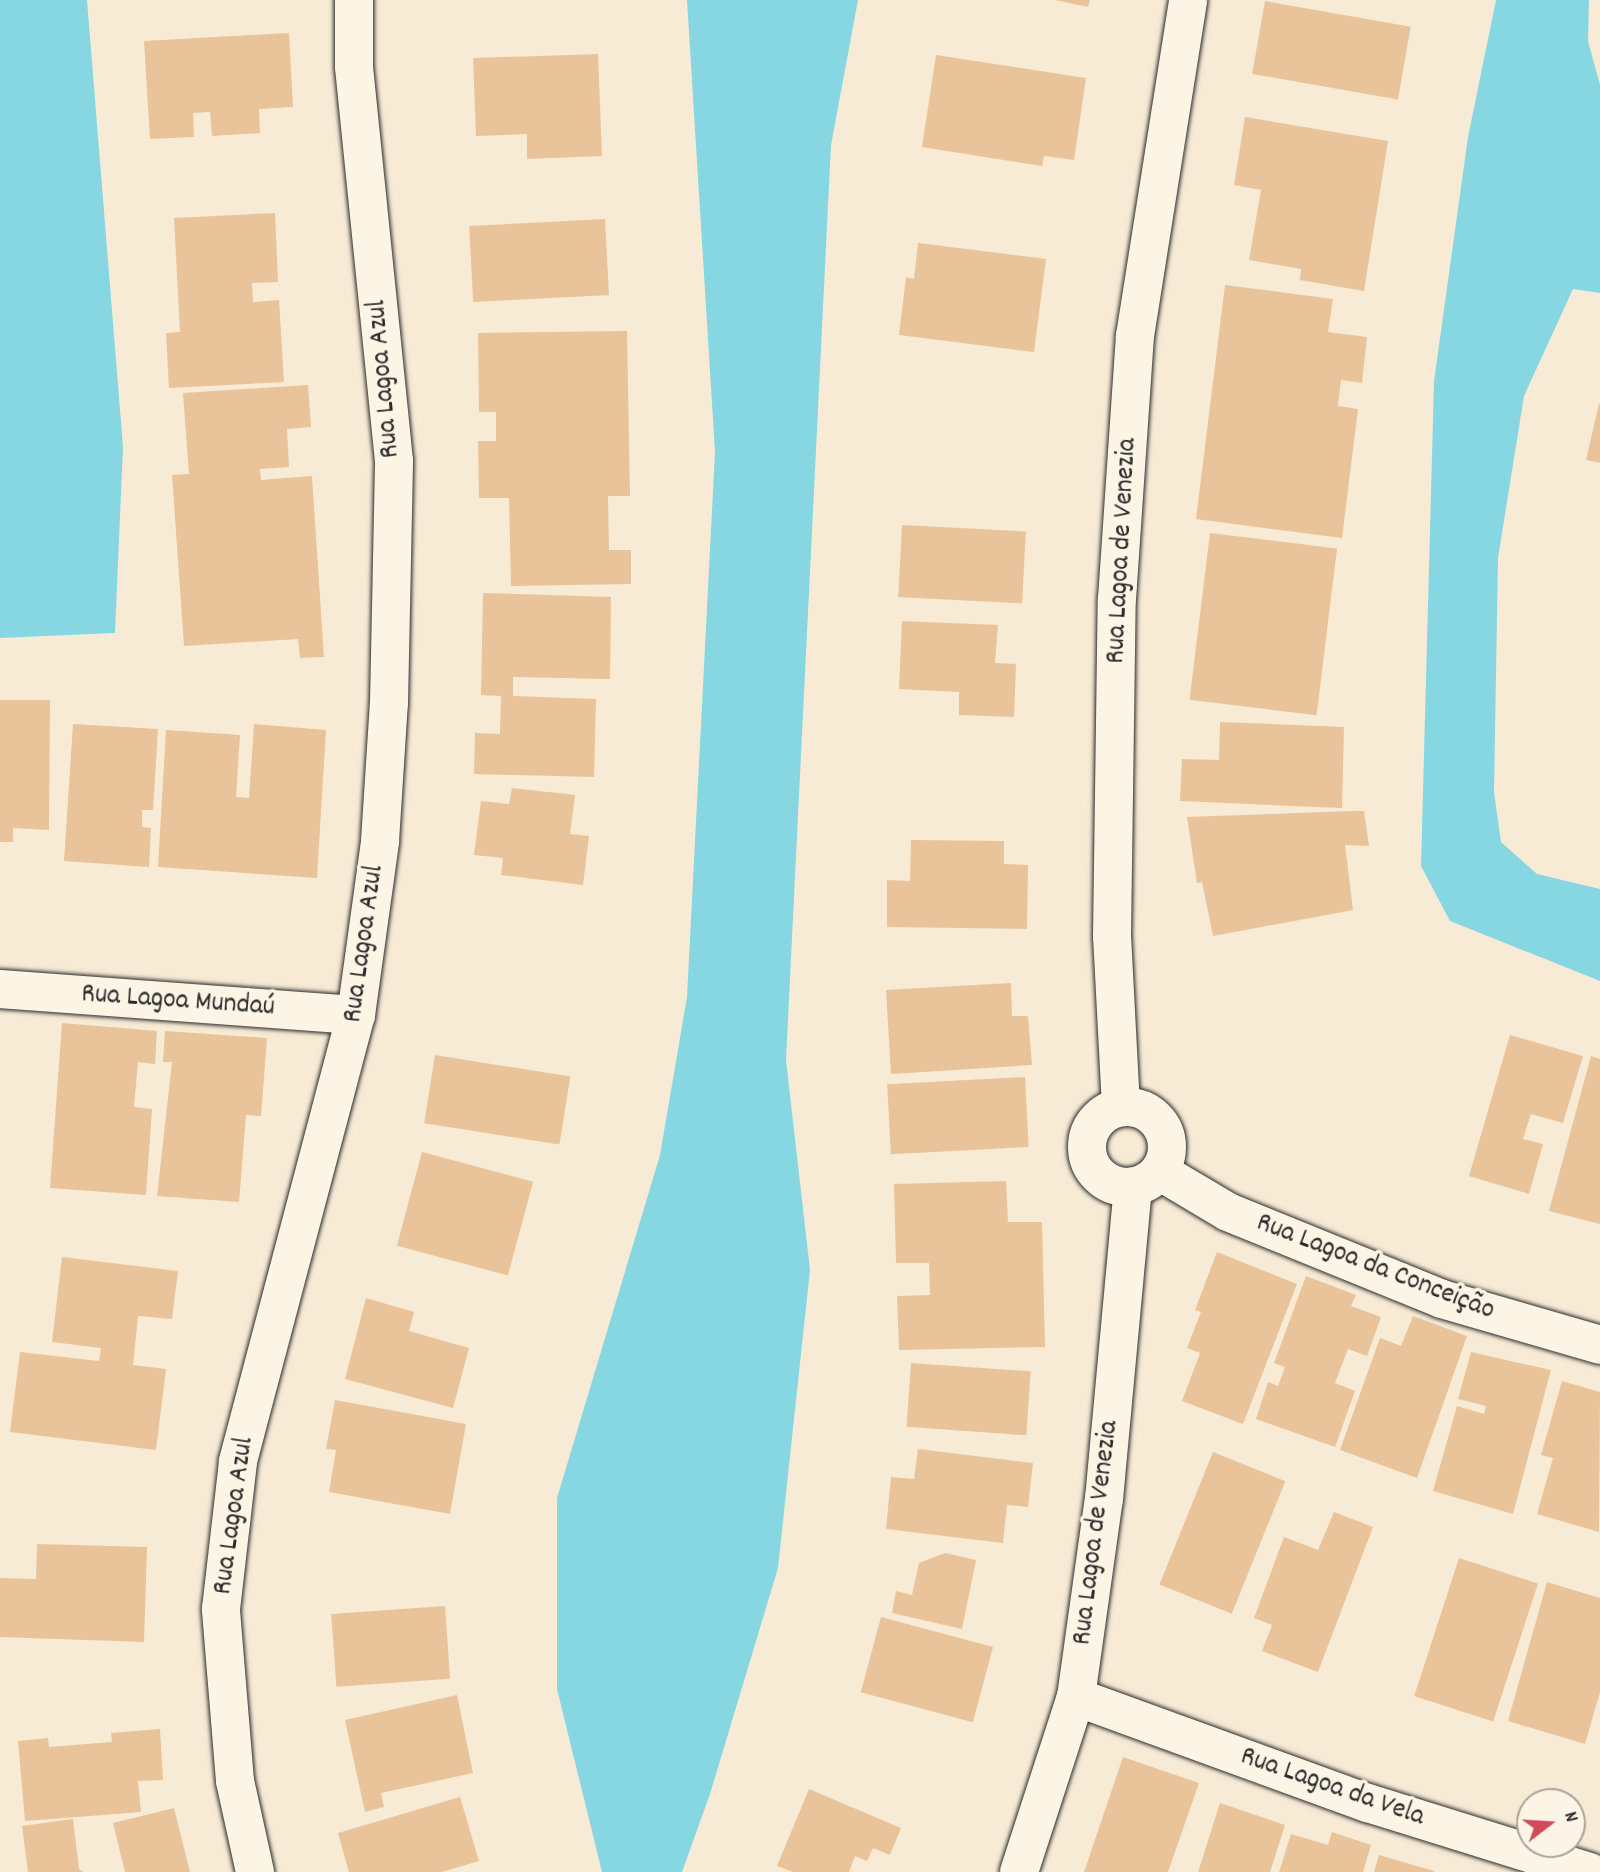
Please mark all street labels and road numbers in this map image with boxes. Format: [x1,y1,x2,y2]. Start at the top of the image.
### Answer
street label: Rua Lagoa Azul [361,298,409,460]
street label: Rua Lagoa de Venezia [1100,437,1146,665]
street label: Rua Lagoa Azul [337,863,393,1025]
street label: Rua Lagoa Mundaú [80,978,276,1026]
street label: Rua Lagoa da Conceição [1251,1207,1499,1329]
street label: Rua Lagoa de Venezia [1067,1419,1127,1647]
street label: Rua Lagoa Azul [207,1435,263,1597]
street label: Rua Lagoa da Vela [1236,1741,1428,1835]

